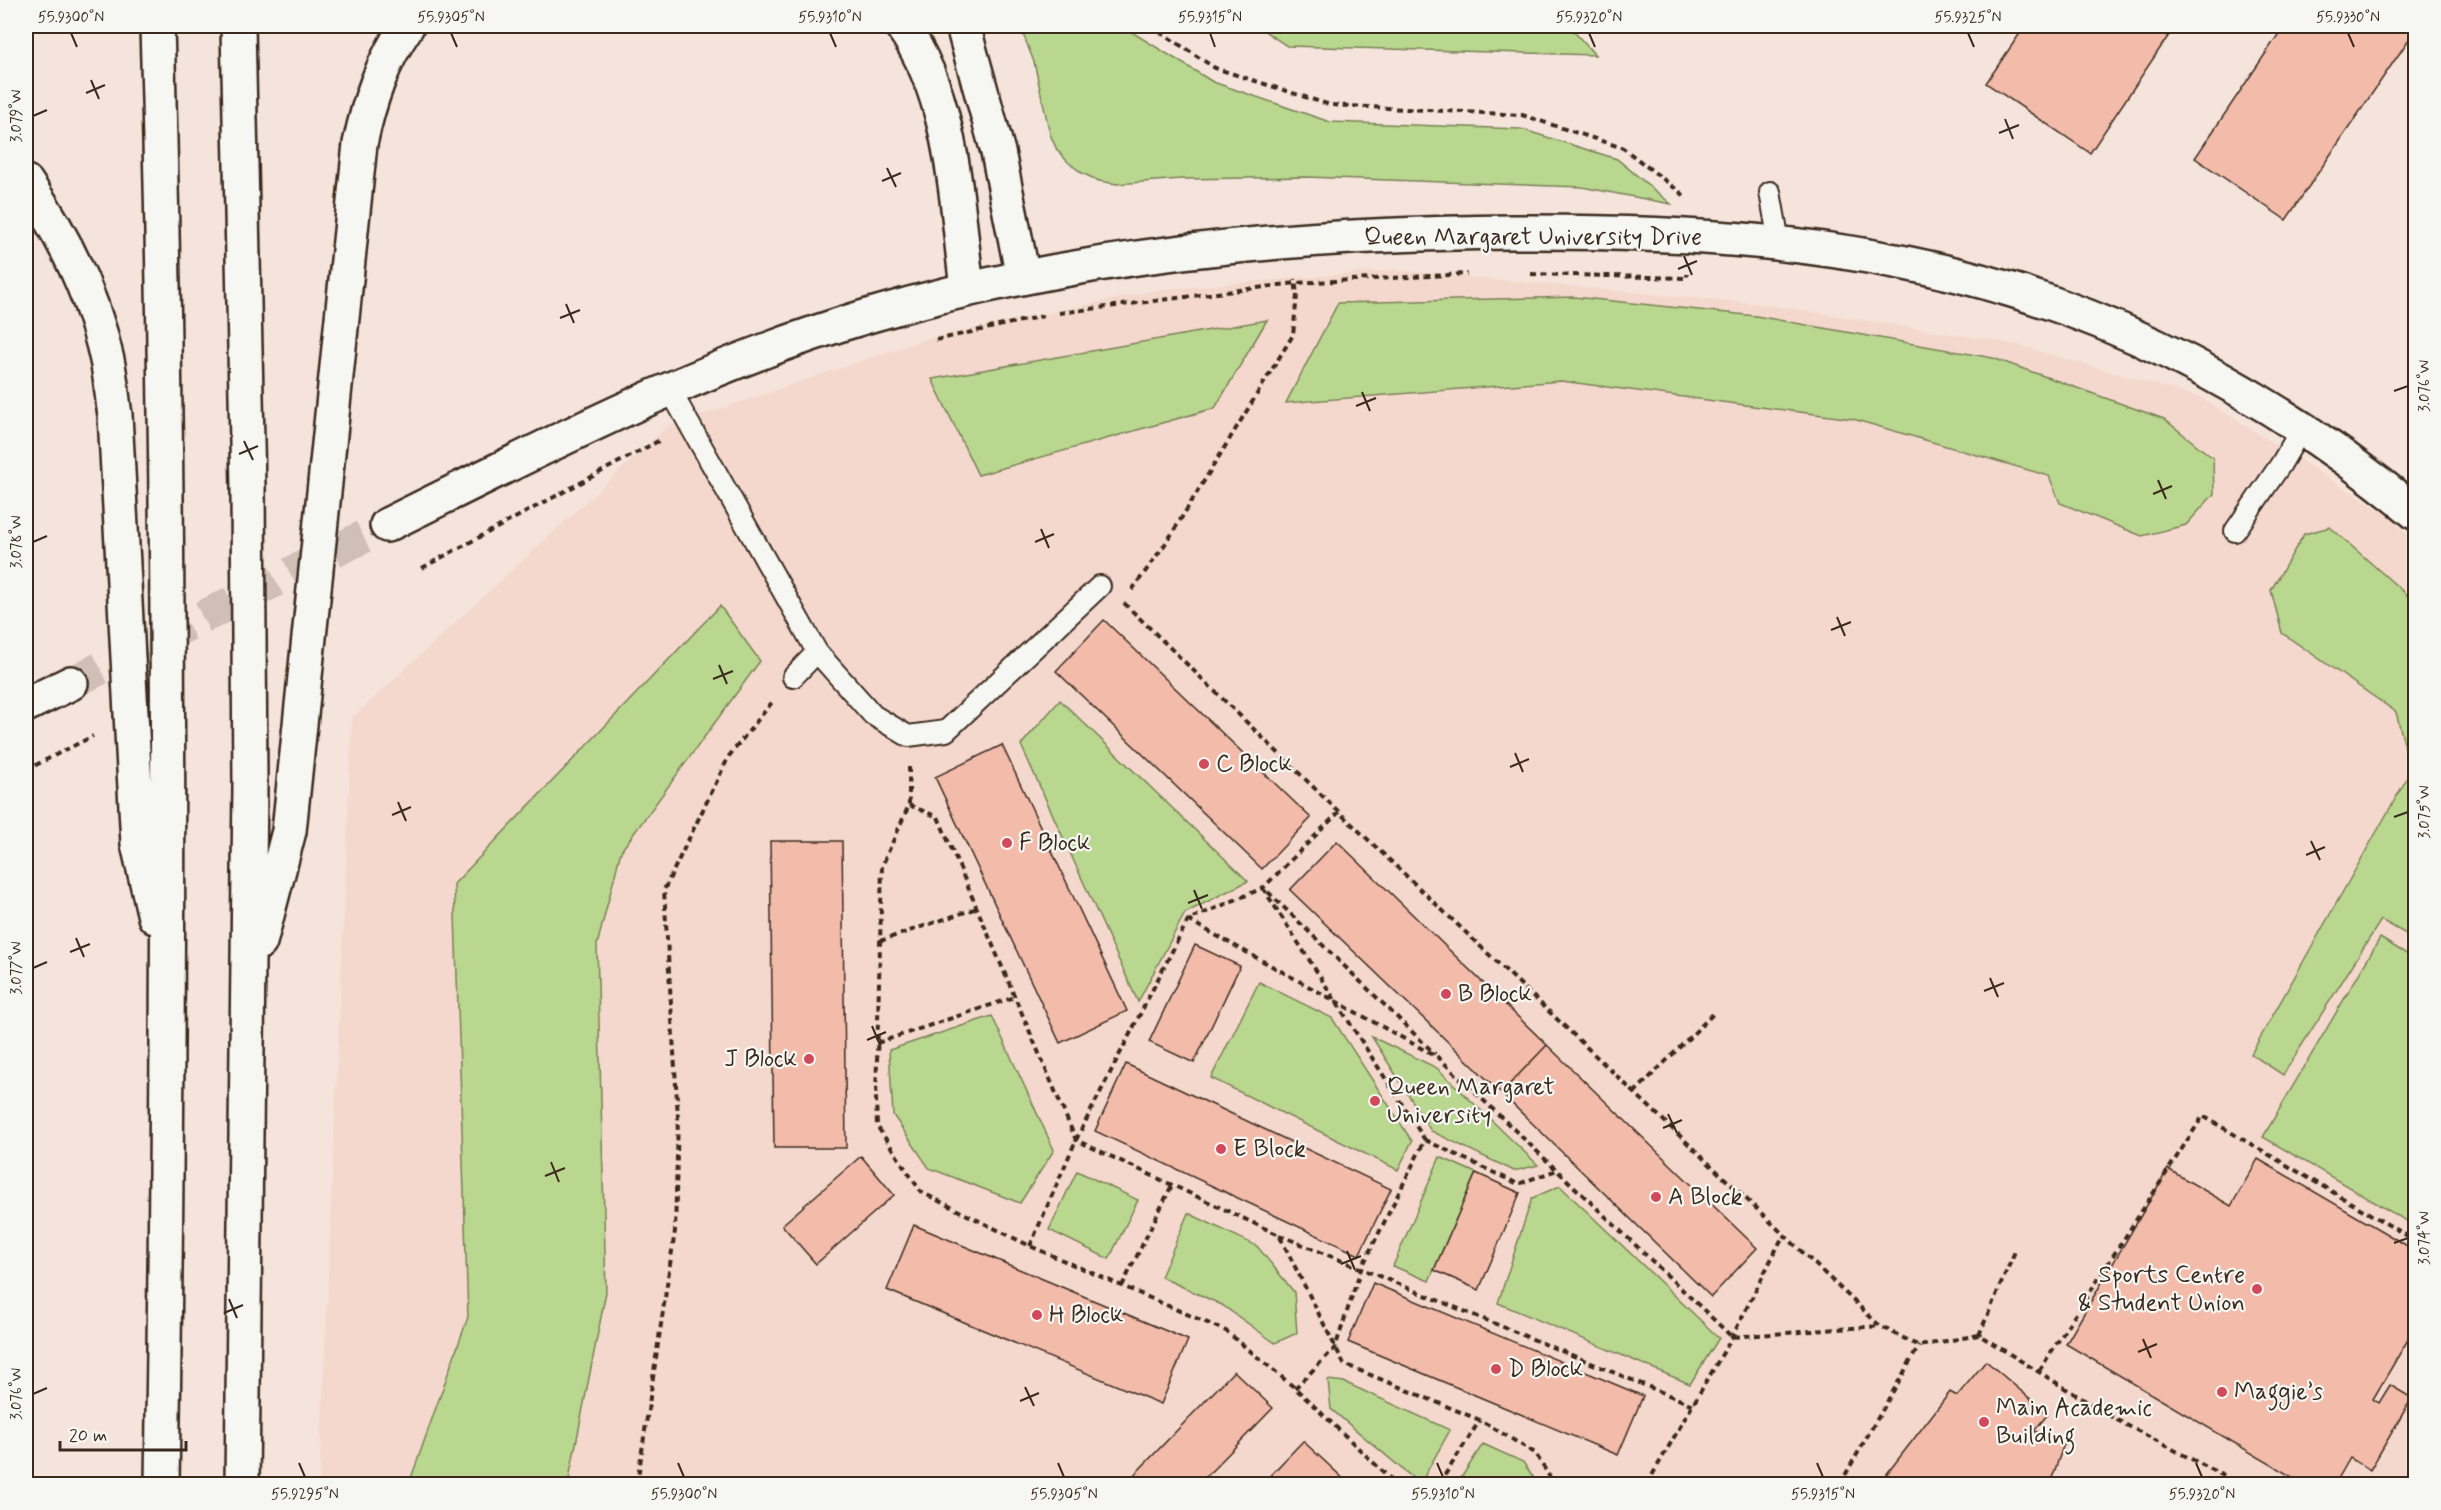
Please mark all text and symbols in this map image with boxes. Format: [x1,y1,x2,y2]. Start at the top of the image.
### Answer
text: 55.9300°N [38,8,104,28]
text: 55.9305°N [417,8,485,28]
text: 55.9310°N [798,8,862,28]
text: 55.9315°N [1178,8,1242,28]
text: 55.9320°N [1556,8,1622,28]
text: 55.9325°N [1934,8,2002,28]
text: 55.9330°N [2316,8,2380,28]
text: 3.079°W [7,90,27,142]
street label: Queen Margaret University Drive [1364,222,1702,253]
text: 3.076°W [2415,360,2435,412]
text: 3.078°W [7,515,27,569]
place label: C Block [1216,749,1292,780]
marker: C Block [1197,757,1211,771]
text: 3.075°W [2415,785,2435,839]
place label: F Block [1019,828,1091,859]
marker: F Block [1000,836,1014,850]
text: 3.077°W [7,941,27,995]
place label: B Block [1458,979,1532,1010]
marker: B Block [1439,987,1453,1001]
place label: J Block [724,1044,797,1075]
marker: J Block [802,1052,816,1066]
place label: Queen Margaret University [1387,1072,1555,1131]
marker: Queen Margaret University [1368,1094,1382,1108]
place label: E Block [1233,1134,1306,1165]
marker: E Block [1214,1142,1228,1156]
place label: A Block [1668,1182,1743,1213]
marker: A Block [1649,1190,1663,1204]
text: 3.074°W [2415,1211,2435,1265]
place label: Sports Centre & Student Union [2078,1260,2245,1319]
marker: Sports Centre & Student Union [2250,1282,2264,1296]
place label: H Block [1049,1300,1124,1331]
marker: H Block [1030,1308,1044,1322]
place label: D Block [1508,1354,1583,1385]
marker: D Block [1489,1362,1503,1376]
text: 3.076°W [7,1368,27,1420]
place label: Maggie’s [2234,1377,2323,1411]
marker: Maggie’s [2215,1385,2229,1399]
place label: Main Academic Building [1996,1393,2152,1455]
scale bar [60,1414,186,1452]
marker: Main Academic Building [1977,1415,1991,1429]
text: 20 m [69,1424,107,1448]
text: 55.9295°N [271,1485,339,1505]
text: 55.9300°N [651,1485,717,1505]
text: 55.9305°N [1030,1485,1098,1505]
text: 55.9310°N [1411,1485,1475,1505]
text: 55.9315°N [1791,1485,1855,1505]
text: 55.9320°N [2169,1485,2235,1505]

